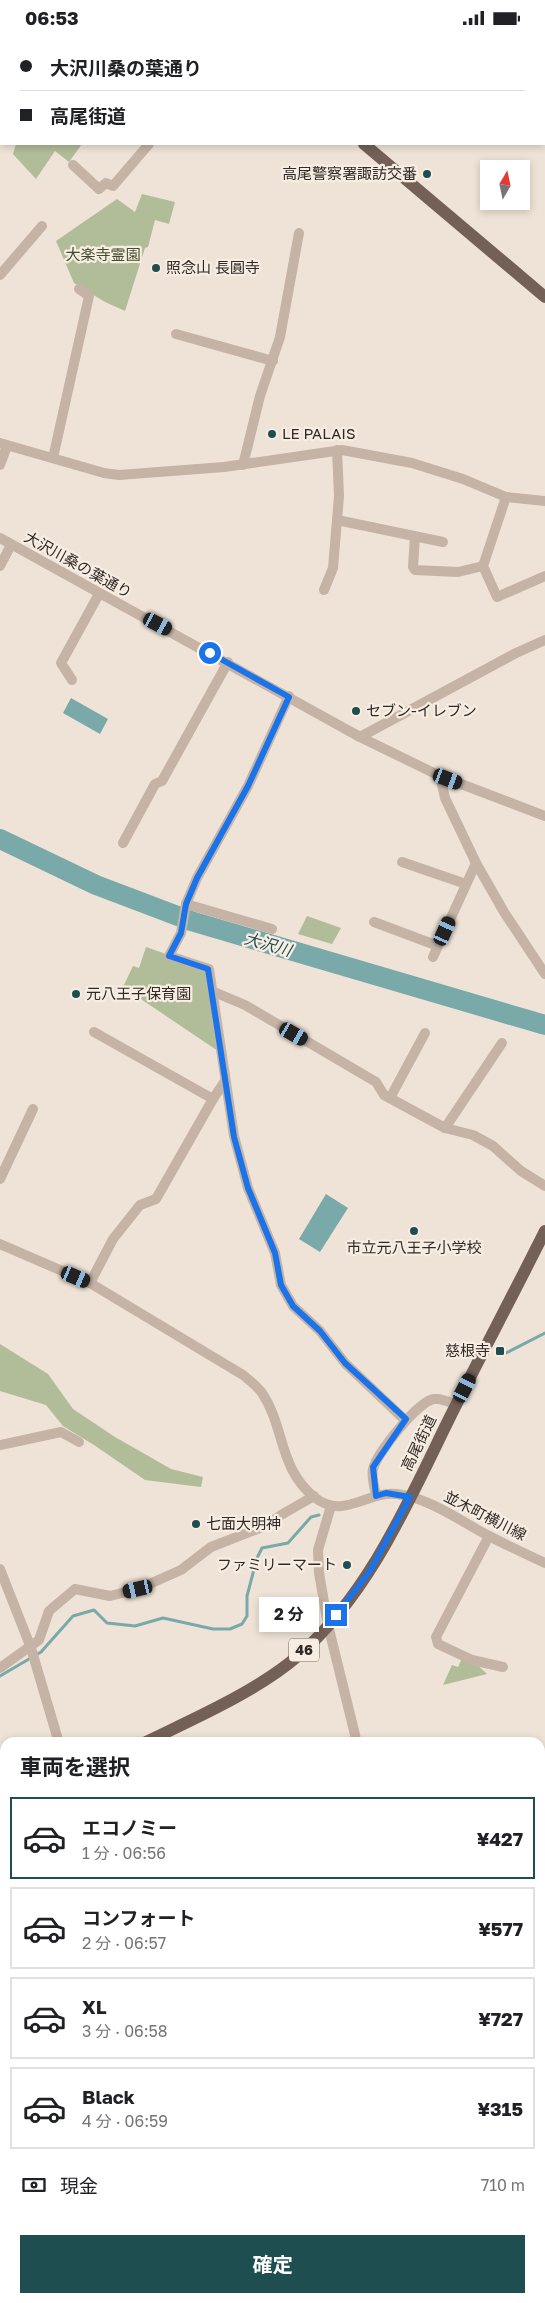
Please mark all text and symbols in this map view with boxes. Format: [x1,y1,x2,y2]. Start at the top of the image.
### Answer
text: 06:53 [25,6,79,29]
text: 大沢川桑の葉通り [50,56,202,79]
text: 高尾街道 [50,104,126,127]
north arrow [480,160,530,210]
map controls [480,160,530,210]
place label: 高尾警察署諏訪交番 [282,164,417,182]
marker: 高尾警察署諏訪交番 [421,168,433,180]
park label: 大楽寺霊園 [65,245,141,263]
place label: 照念山 長圓寺 [166,258,260,276]
marker: 照念山 長圓寺 [150,262,162,274]
place label: LE PALAIS [282,424,356,442]
marker: LE PALAIS [266,428,278,440]
street label: 大沢川桑の葉通り [22,527,135,601]
car [141,610,174,638]
route start [199,642,221,664]
place label: セブン-イレブン [366,701,477,719]
marker: セブン-イレブン [350,705,362,717]
car [431,767,464,791]
car [432,914,457,948]
water label: 大沢川 [242,928,296,961]
place label: 元八王子保育園 [86,984,191,1002]
marker: 元八王子保育園 [70,988,82,1000]
car [277,1020,310,1048]
marker: 市立元八王子小学校 [408,1225,420,1237]
place label: 市立元八王子小学校 [346,1238,482,1256]
car [59,1264,92,1290]
place label: 慈根寺 [445,1341,490,1359]
marker: 慈根寺 [494,1345,506,1357]
car [451,1371,478,1405]
street label: 高尾街道 [397,1412,439,1473]
street label: 並木町横川線 [441,1487,530,1544]
place label: 七面大明神 [206,1514,281,1532]
marker: 七面大明神 [190,1518,202,1530]
place label: ファミリーマート [217,1555,337,1573]
marker: ファミリーマート [341,1559,353,1571]
car [121,1578,154,1600]
callout: 2 分 [258,1597,318,1633]
text: 2 分 [274,1604,304,1624]
route end [325,1604,347,1626]
road number: 46 [289,1639,319,1661]
text: 車両を選択 [20,1753,130,1780]
icon: car [22,1816,67,1861]
text: エコノミー [82,1816,177,1839]
text: ¥427 [477,1827,523,1850]
text: 1 分 · 06:56 [82,1843,166,1863]
icon: car [22,1906,67,1951]
text: コンフォート [82,1906,195,1929]
text: ¥577 [478,1917,523,1940]
text: 2 分 · 06:57 [82,1933,166,1953]
text: XL [82,1995,107,2018]
icon: car [22,1996,67,2041]
text: ¥727 [478,2007,523,2030]
text: 3 分 · 06:58 [82,2021,168,2041]
text: Black [82,2085,135,2108]
icon: car [22,2086,67,2131]
text: ¥315 [477,2097,523,2120]
text: 4 分 · 06:59 [82,2111,168,2131]
icon: cash [20,2171,48,2199]
text: 現金 [60,2174,98,2197]
text: 710 m [481,2175,525,2195]
button: 確定 [20,2235,525,2293]

